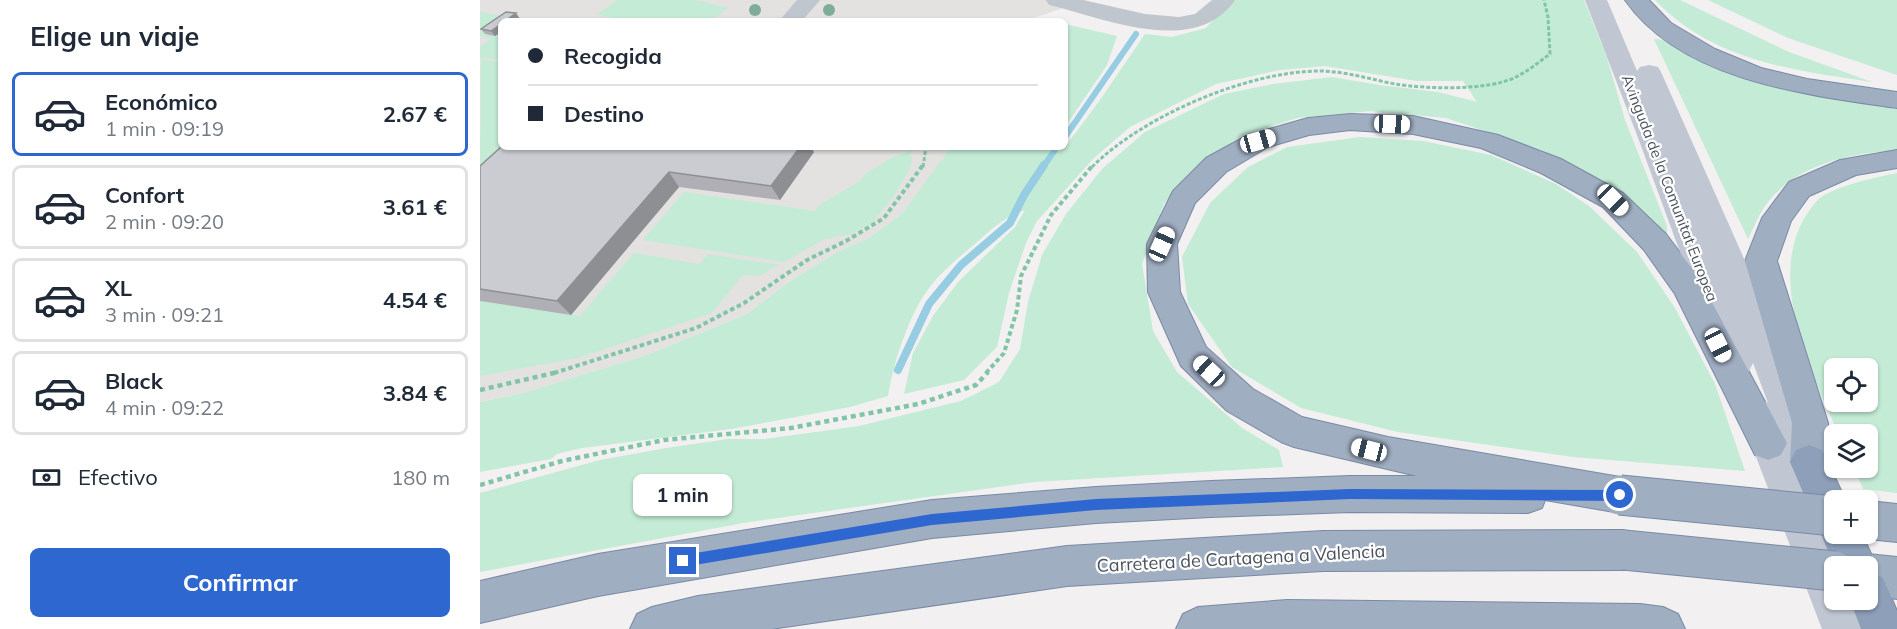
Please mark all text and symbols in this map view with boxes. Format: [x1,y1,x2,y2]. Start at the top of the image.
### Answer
text: Elige un viaje [30,19,199,53]
text: Recogida [564,42,662,70]
street label: Avinguda de la Comunitat Europea [1618,72,1722,304]
icon: car [33,87,87,141]
text: Económico [105,88,218,116]
text: 2.67 € [383,100,447,128]
text: Destino [564,100,644,128]
car [1374,114,1410,134]
text: 1 min · 09:19 [105,116,224,141]
car [1238,127,1278,155]
icon: car [33,180,87,234]
text: Confort [105,181,184,209]
car [1594,181,1632,219]
text: 3.61 € [383,193,447,221]
text: 2 min · 09:20 [105,209,224,234]
car [1146,224,1178,264]
icon: car [33,273,87,327]
text: XL [105,274,132,302]
text: 4.54 € [383,286,447,314]
text: 3 min · 09:21 [105,302,224,327]
car [1702,325,1734,365]
car [1190,352,1228,390]
map controls [1824,358,1878,610]
button: locate [1824,358,1878,412]
icon: car [33,366,87,420]
text: Black [105,367,163,395]
text: 3.84 € [383,379,447,407]
text: 4 min · 09:22 [105,395,224,420]
button: layers [1824,424,1878,478]
car [1349,437,1389,463]
icon: cash [30,461,63,494]
text: Efectivo [78,463,158,491]
text: 180 m [391,465,450,490]
callout: 1 min [634,474,732,516]
route start [1606,481,1633,508]
text: 1 min [656,482,709,507]
button: + [1824,490,1878,544]
street label: Carretera de Cartagena a Valencia [1096,539,1386,577]
route end [669,547,696,574]
button: Confirmar [30,548,450,617]
button: − [1824,556,1878,610]

